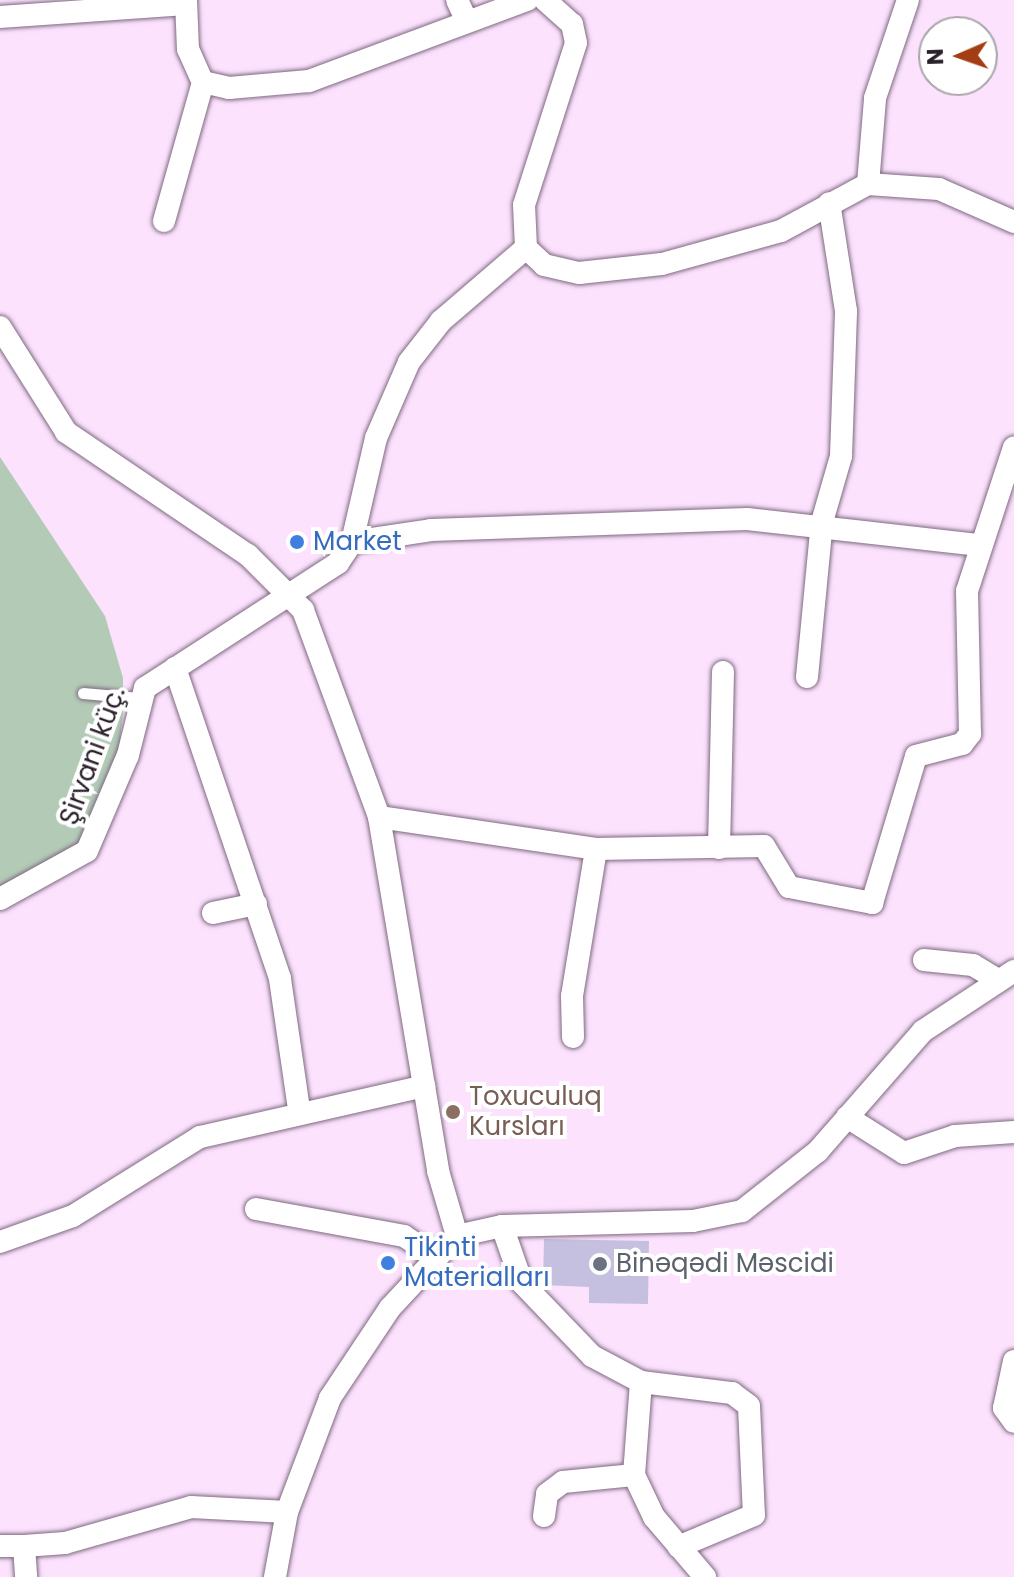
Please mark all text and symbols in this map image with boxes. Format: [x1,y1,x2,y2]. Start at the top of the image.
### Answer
north arrow [918,16,998,96]
text: N [920,48,951,66]
place label: Market [313,526,402,558]
marker: Market [288,533,306,551]
street label: Şirvani küç. [54,683,132,829]
place label: Toxuculuq Kursları [469,1081,602,1142]
marker: Toxuculuq Kursları [444,1103,462,1121]
place label: Tikinti Materialları [404,1232,550,1294]
place label: Binəqədi Məscidi [616,1248,834,1280]
marker: Tikinti Materialları [379,1254,397,1272]
marker: Binəqədi Məscidi [591,1255,609,1273]

